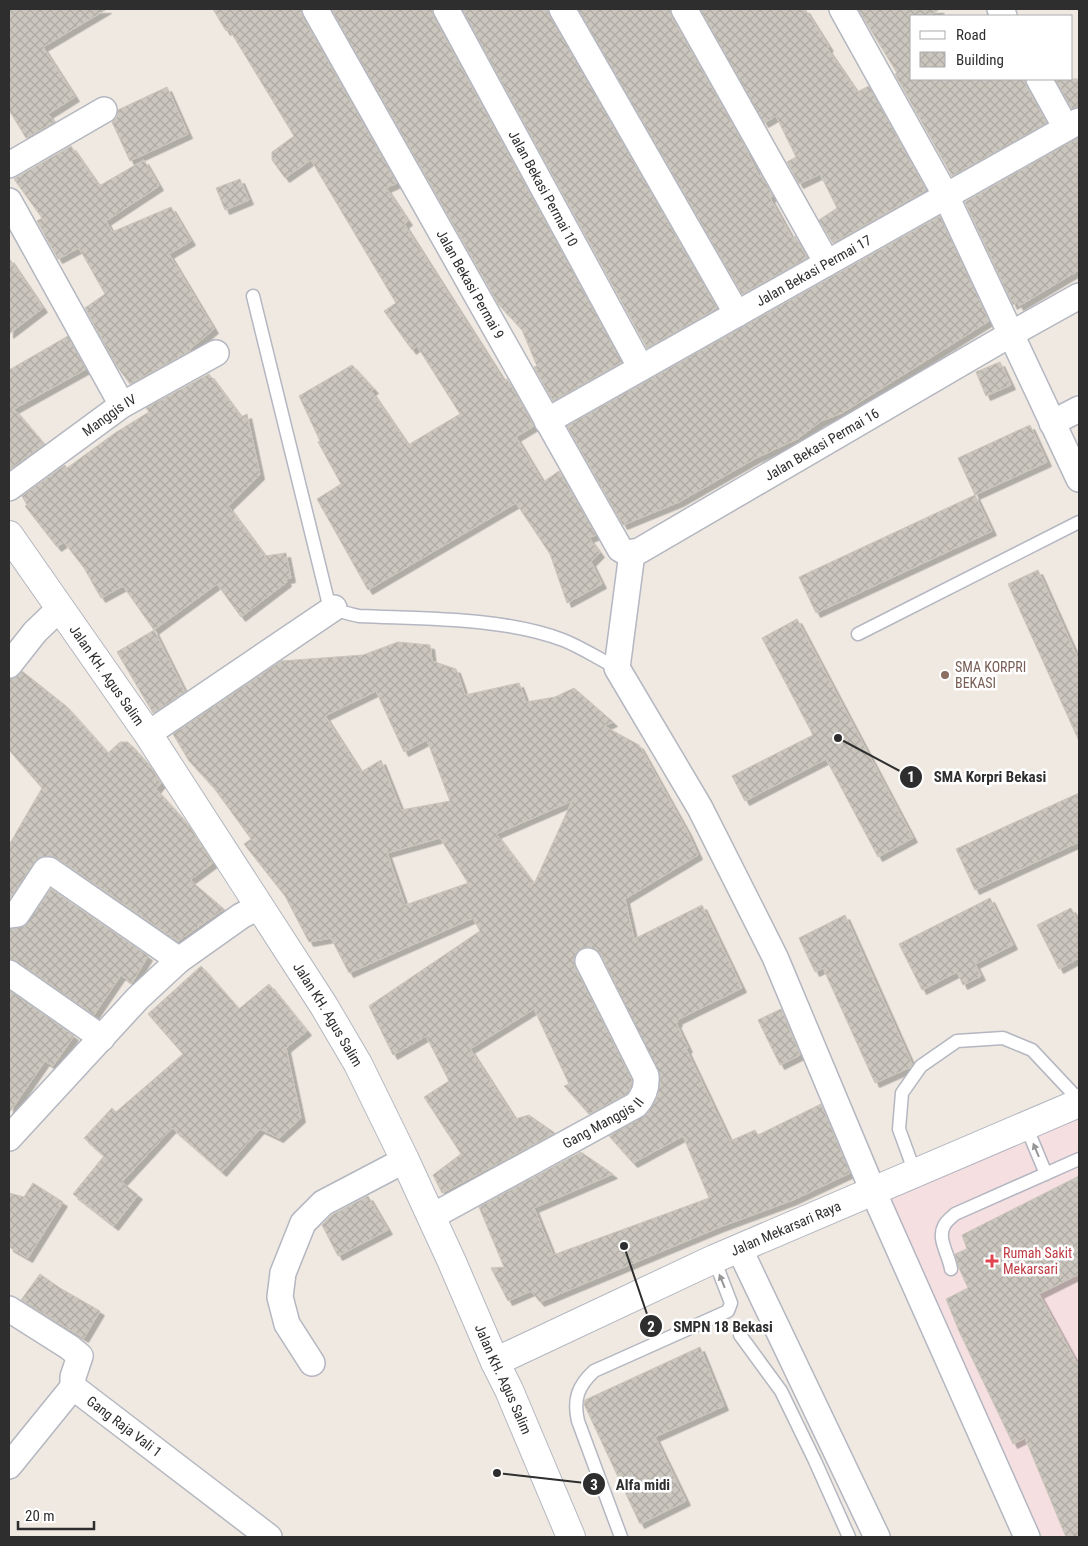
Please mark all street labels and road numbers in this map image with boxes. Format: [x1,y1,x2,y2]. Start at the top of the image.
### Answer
street label: Jalan Bekasi Permai 10 [505,128,581,249]
street label: Jalan Bekasi Permai 9 [433,227,508,341]
street label: Jalan Bekasi Permai 17 [753,232,874,309]
street label: Manggis IV [79,391,139,439]
street label: Jalan Bekasi Permai 16 [762,405,882,484]
street label: Jalan KH. Agus Salim [66,622,148,729]
street label: Jalan KH. Agus Salim [290,959,366,1069]
street label: Gang Manggis II [560,1095,647,1152]
street label: Jalan Mekarsari Raya [728,1198,843,1259]
street label: Jalan KH. Agus Salim [472,1322,535,1437]
street label: Gang Raja Vali 1 [84,1393,165,1460]

